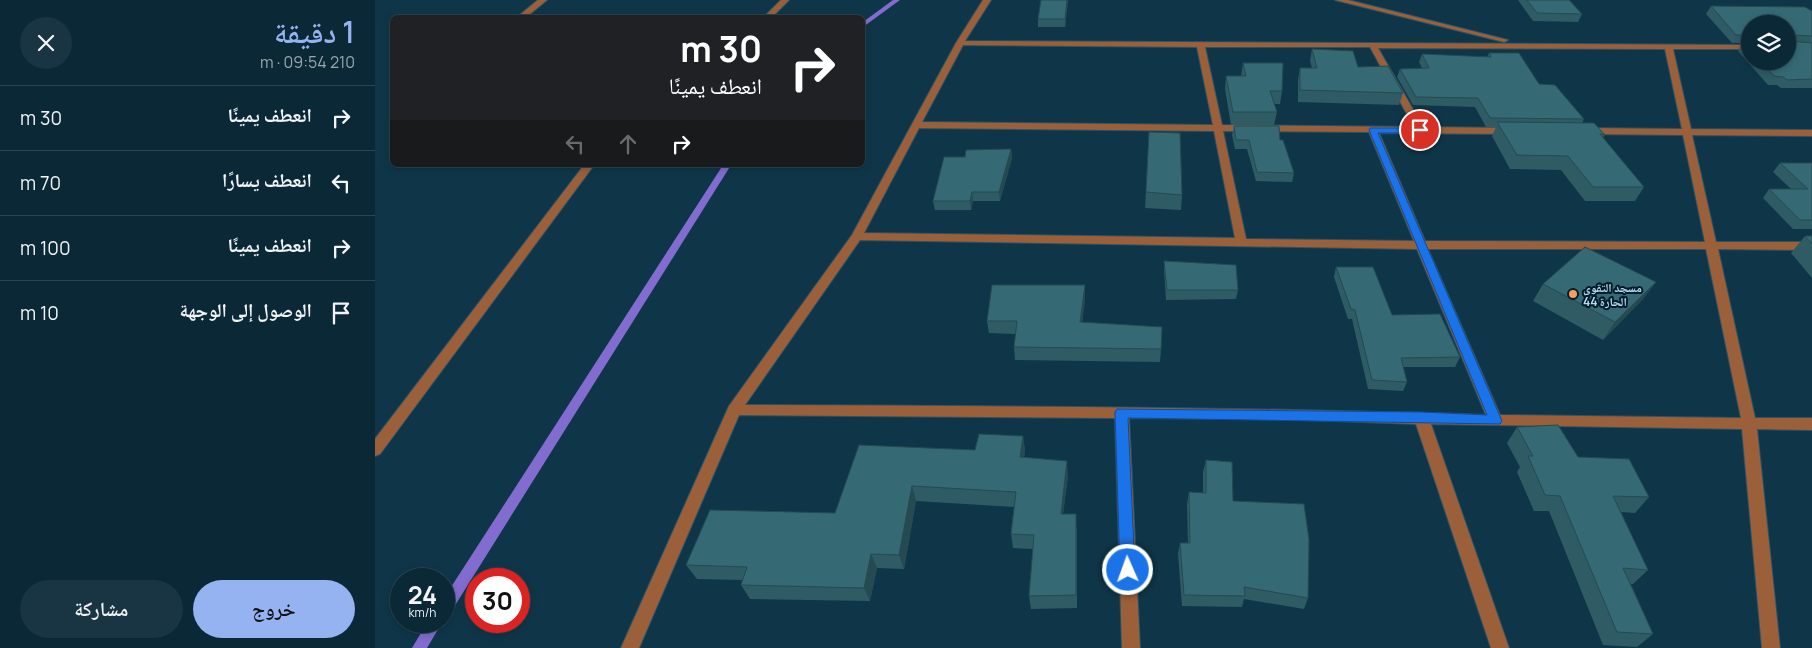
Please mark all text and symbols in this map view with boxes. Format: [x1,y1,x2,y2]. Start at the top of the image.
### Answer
text: 1 دقيقة [274,11,355,52]
map controls [1741,15,1796,70]
button: layers [1741,15,1796,70]
button: close [20,17,72,69]
text: 30 m [680,25,762,73]
icon: right [780,35,845,100]
text: 210 m · 09:54 [260,51,355,73]
text: انعطف يمينًا [669,71,762,101]
text: انعطف يمينًا [228,102,312,128]
icon: right [327,104,355,132]
text: 30 m [20,105,62,131]
pin [1399,109,1441,151]
icon: arrive [1406,116,1434,144]
icon: left [561,130,589,158]
icon: ahead [614,130,642,158]
icon: right [667,130,695,158]
text: انعطف يسارًا [222,167,312,193]
icon: left [327,169,355,197]
text: 70 m [20,170,61,196]
text: انعطف يمينًا [228,232,312,258]
icon: right [327,234,355,262]
text: 100 m [20,235,71,261]
place label: مسجد التقوي الحارة 44 [1583,279,1642,310]
marker: مسجد التقوي الحارة 44 [1567,288,1579,300]
text: الوصول إلى الوجهة [179,297,312,323]
icon: arrive [327,299,355,327]
text: 10 m [20,300,59,326]
position arrow [1101,543,1153,595]
speed limit sign: 30 [465,568,530,633]
text: 24 [408,577,437,612]
button: مشاركة [20,580,183,638]
button: خروج [193,580,355,638]
text: km/h [409,604,436,621]

